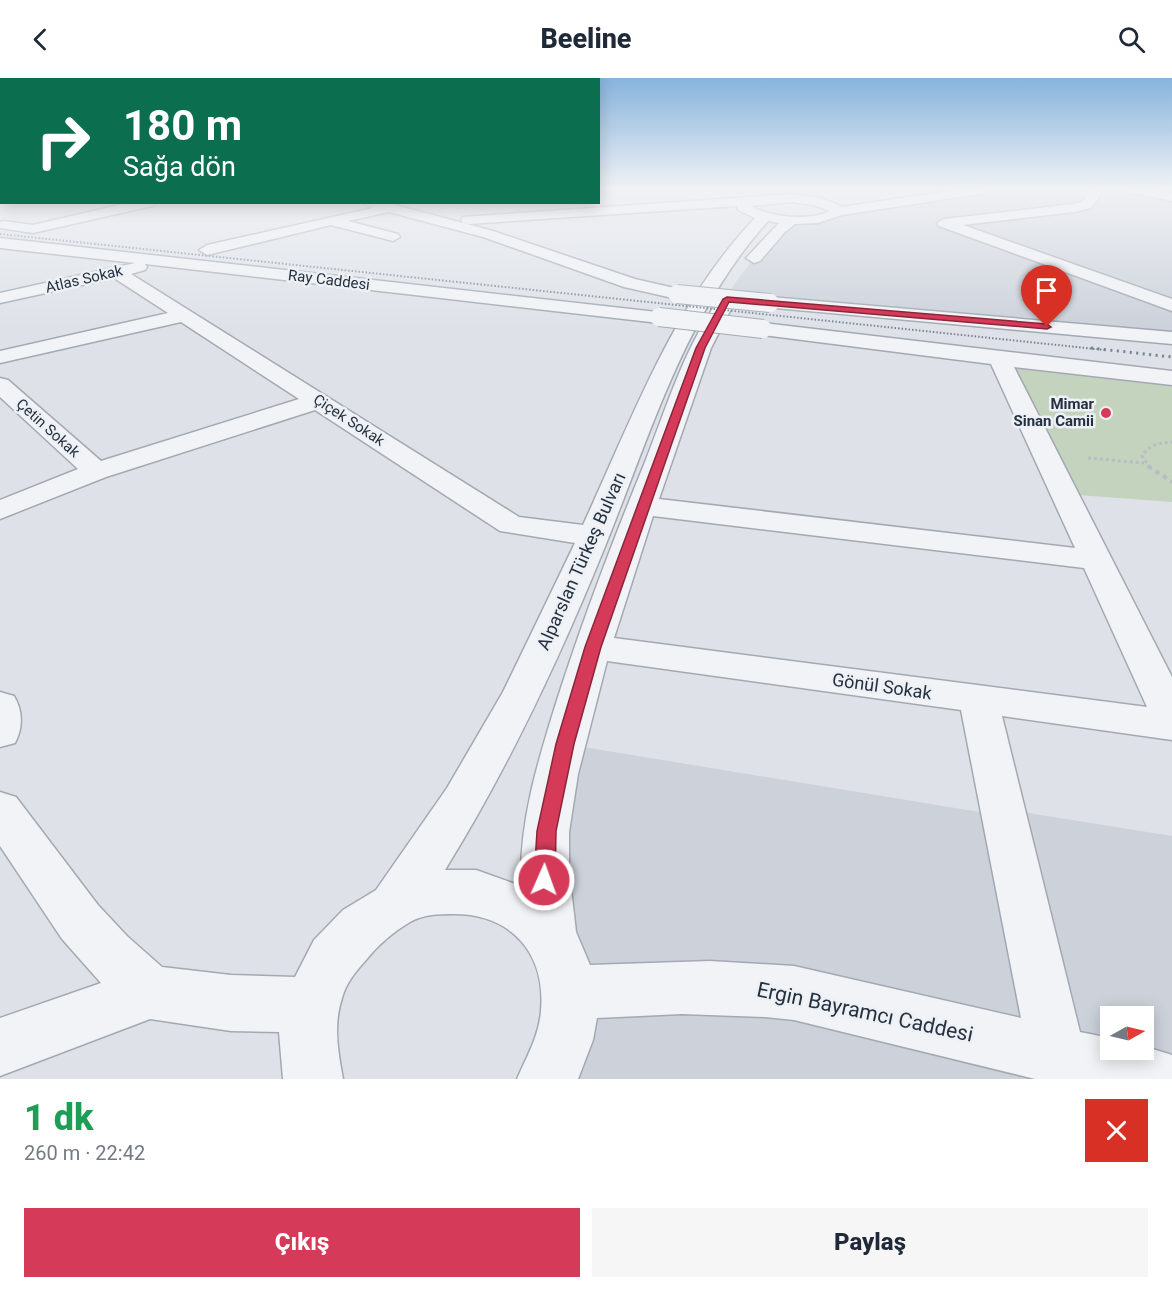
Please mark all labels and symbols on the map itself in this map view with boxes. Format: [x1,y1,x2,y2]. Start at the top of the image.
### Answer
street label: Atlas Sokak [44,261,125,297]
pin [1021,265,1072,327]
street label: Ray Caddesi [287,266,371,294]
street label: Çiçek Sokak [310,390,388,450]
street label: Çetin Sokak [13,395,84,461]
place label: Mimar Sinan Camii [1013,395,1094,430]
marker: Mimar Sinan Camii [1099,406,1113,420]
street label: Alparslan Türkeş Bulvarı [532,469,630,653]
street label: Gönül Sokak [831,669,934,703]
position arrow [512,848,576,912]
street label: Ergin Bayramcı Caddesi [755,977,975,1047]
north arrow [1100,1006,1154,1060]

